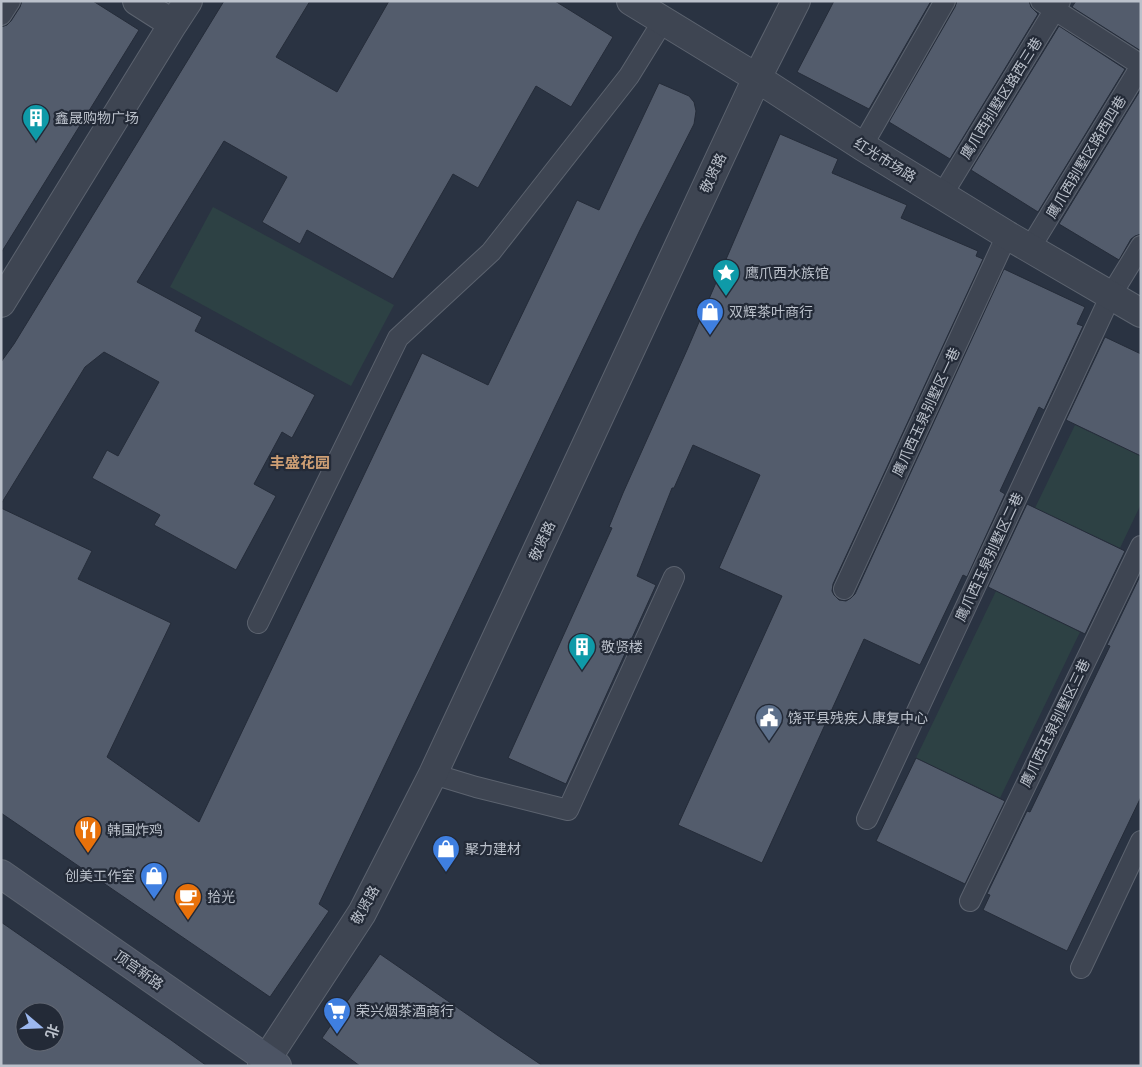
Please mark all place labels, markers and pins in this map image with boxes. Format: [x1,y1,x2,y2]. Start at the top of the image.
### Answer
building icon: 鑫晟购物广场 [21,103,51,142]
place label: 鑫晟购物广场 [55,109,139,128]
place icon: 鹰爪西水族馆 [711,258,741,297]
place label: 鹰爪西水族馆 [745,264,829,283]
shop icon: 双辉茶叶商行 [695,297,725,336]
place label: 双辉茶叶商行 [729,303,813,322]
building icon: 敬贤楼 [567,632,597,671]
place label: 敬贤楼 [601,638,643,657]
public building icon: 饶平县残疾人康复中心 [754,703,784,742]
place label: 饶平县残疾人康复中心 [788,709,928,728]
restaurant icon: 韩国炸鸡 [73,815,103,854]
place label: 韩国炸鸡 [107,821,163,840]
shop icon: 聚力建材 [431,834,461,873]
place label: 聚力建材 [465,840,521,859]
shop icon: 创美工作室 [139,861,169,900]
place label: 创美工作室 [65,867,135,886]
cafe icon: 拾光 [173,882,203,921]
place label: 拾光 [207,888,235,907]
supermarket icon: 荣兴烟茶酒商行 [322,996,352,1035]
place label: 荣兴烟茶酒商行 [356,1002,454,1021]

